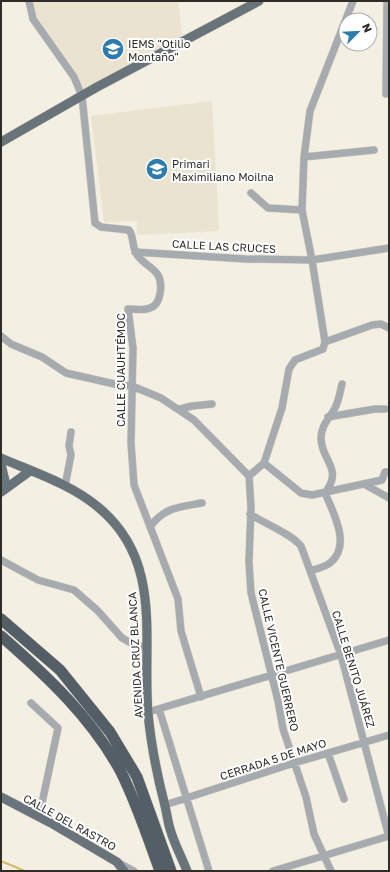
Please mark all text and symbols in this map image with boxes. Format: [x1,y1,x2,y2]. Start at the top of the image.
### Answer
north arrow [338,12,378,52]
text: N [360,21,375,34]
school or university icon: IEMS "Otilio Montaño" [100,36,126,62]
place label: IEMS "Otilio Montaño" [128,37,191,63]
school or university icon: Primari Maximiliano Moilna [144,156,170,182]
place label: Primari Maximiliano Moilna [172,157,274,183]
street label: CALLE LAS CRUCES [172,237,276,255]
street label: CALLE CUAUHTÉMOC [114,313,127,427]
street label: CALLE VICENTE GUERRERO [256,587,302,733]
street label: AVENIDA CRUZ BLANCA [125,591,145,718]
street label: CALLE BENITO JUÁREZ [330,609,378,730]
street label: CERRADA 5 DE MAYO [218,736,328,782]
street label: CALLE DEL RASTRO [21,791,119,853]

